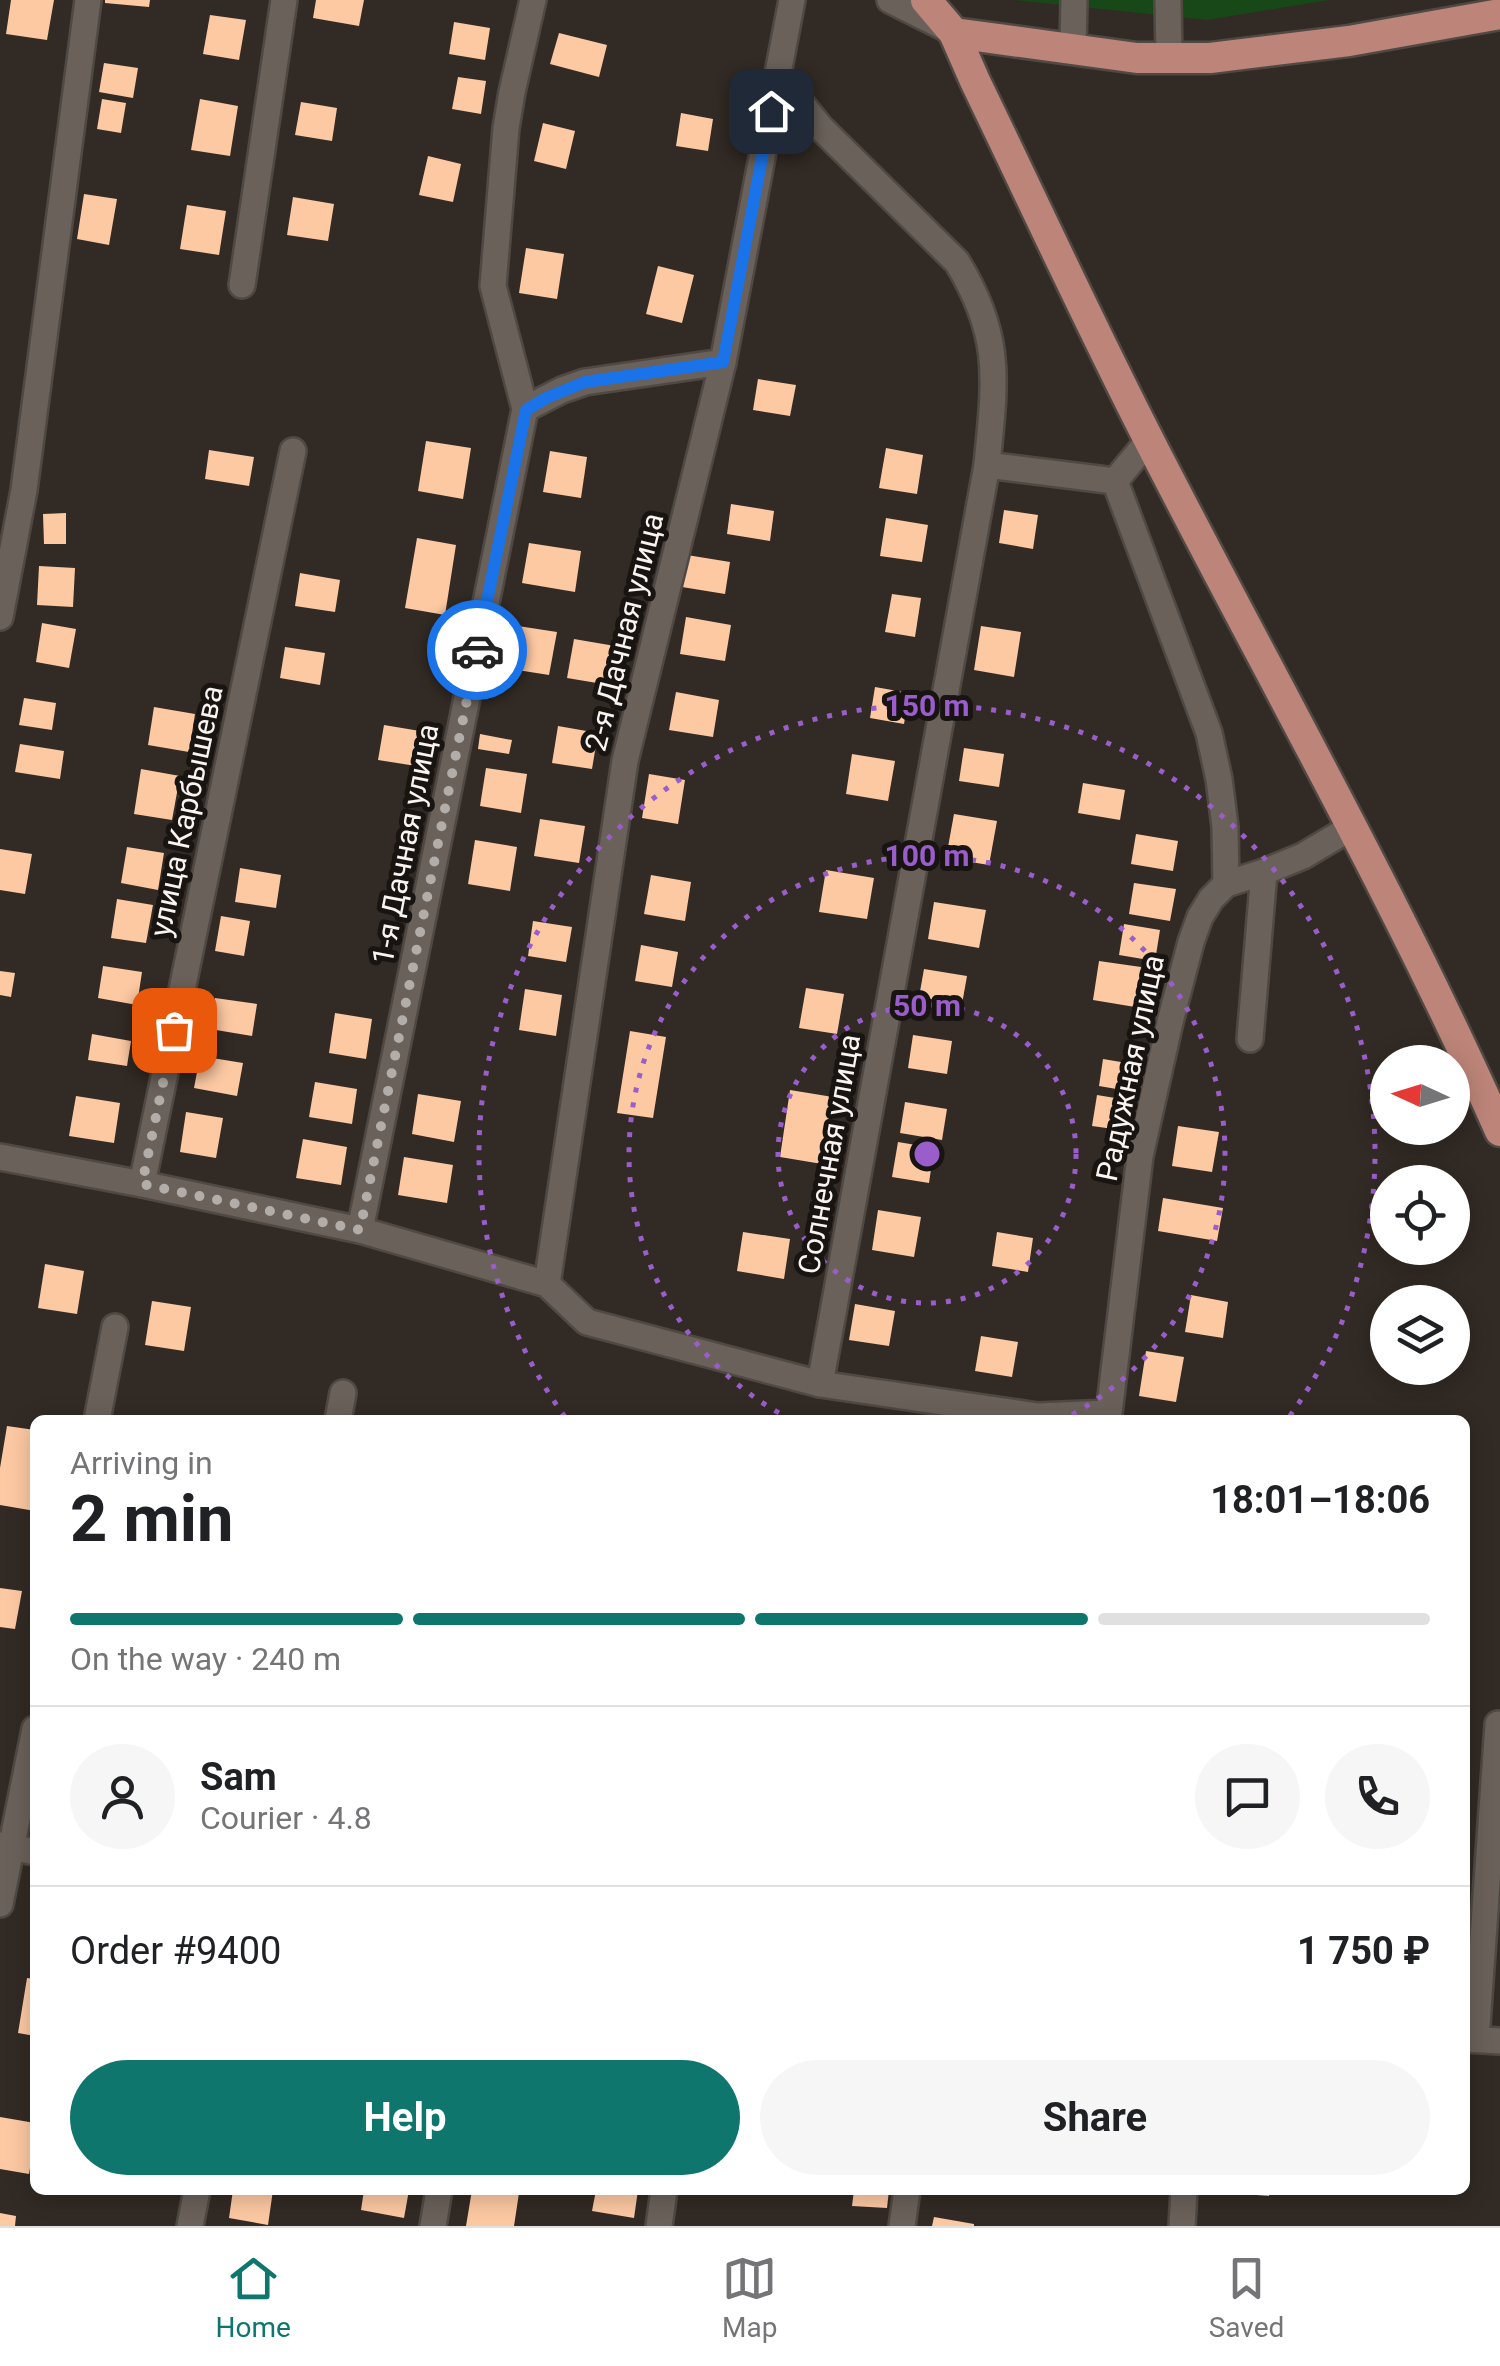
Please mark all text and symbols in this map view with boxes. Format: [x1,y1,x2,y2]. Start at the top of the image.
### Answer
pin [729,69,814,154]
icon: home [744,84,799,139]
street label: 2-я Дачная улица [577,509,671,755]
courier [427,600,527,700]
icon: car [450,623,505,678]
street label: улица Карбышева [142,682,230,940]
text: 150 m [884,688,970,723]
street label: 1-я Дачная улица [365,721,445,967]
text: 100 m [884,838,970,873]
street label: Радужная улица [1089,952,1171,1184]
pin [132,988,217,1073]
text: 50 m [893,988,961,1023]
icon: bag [147,1003,202,1058]
street label: Солнечная улица [791,1031,867,1277]
north arrow [1370,1045,1470,1145]
map controls [1370,1045,1470,1385]
centre of rings [909,1136,945,1172]
button: locate [1370,1165,1470,1265]
button: layers [1370,1285,1470,1385]
text: Arriving in [70,1444,213,1482]
text: 18:01–18:06 [1210,1478,1430,1522]
text: 2 min [70,1481,233,1557]
text: On the way · 240 m [70,1640,341,1678]
button: person [70,1744,175,1849]
button: chat [1195,1744,1300,1849]
button: phone [1325,1744,1430,1849]
text: Sam [200,1755,277,1799]
text: Courier · 4.8 [200,1799,372,1837]
text: Order #9400 [70,1929,281,1973]
text: 1 750 ₽ [1297,1929,1430,1973]
button: Help [70,2060,740,2175]
button: Share [760,2060,1430,2175]
tab: Home [216,2251,291,2344]
tab: Map [722,2251,778,2344]
tab: Saved [1209,2251,1284,2344]

